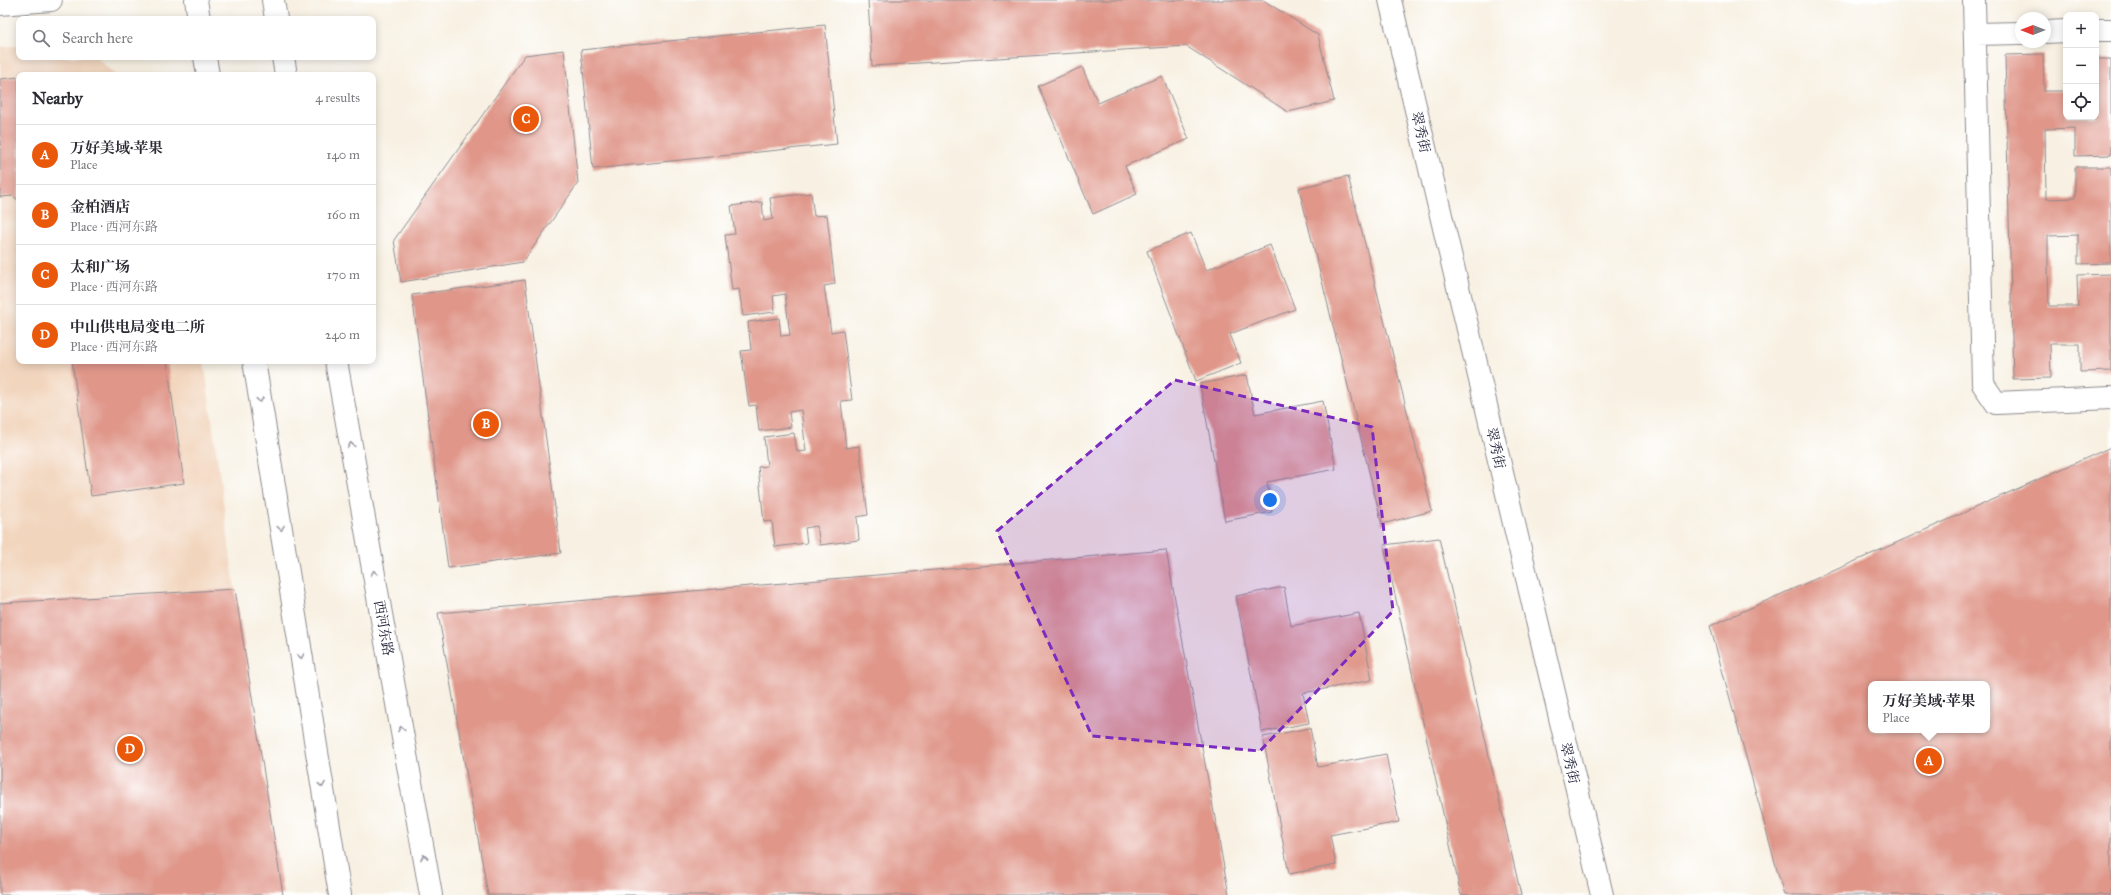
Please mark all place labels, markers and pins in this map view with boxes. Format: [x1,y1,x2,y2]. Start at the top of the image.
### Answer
pin: C [513,104,539,134]
pin: B [473,409,499,439]
pin: D [117,734,143,764]
pin: A [1916,746,1942,776]

